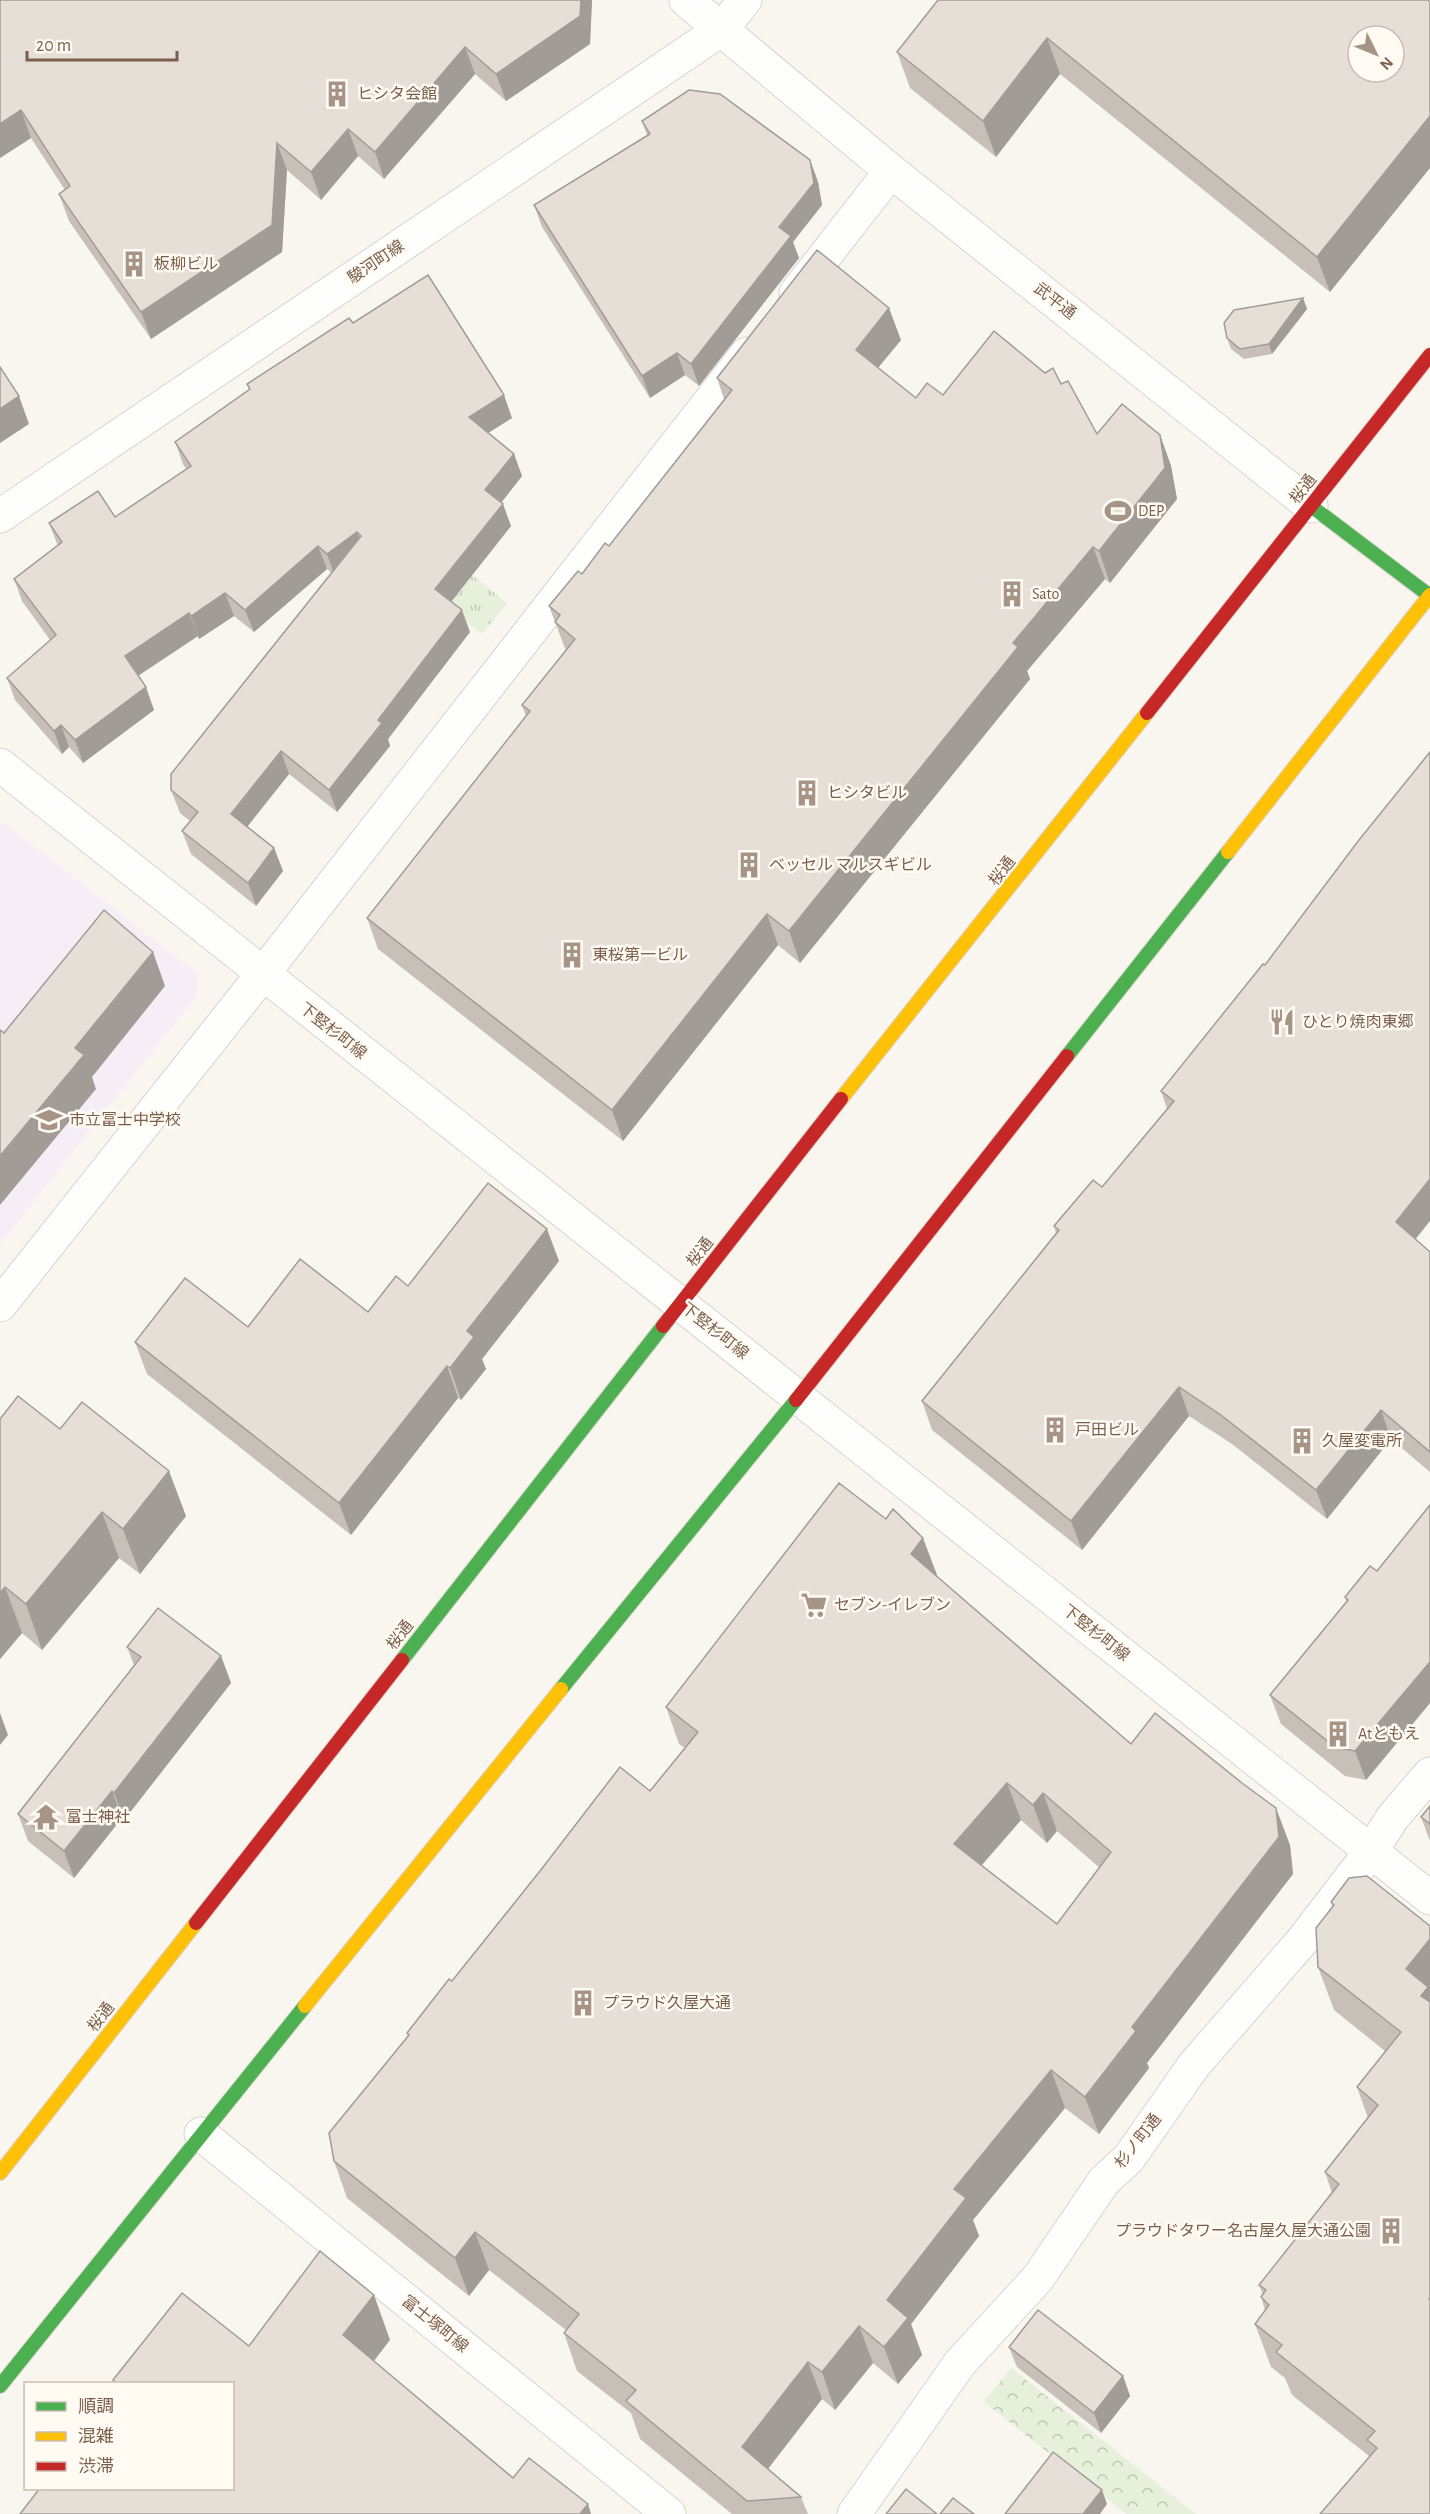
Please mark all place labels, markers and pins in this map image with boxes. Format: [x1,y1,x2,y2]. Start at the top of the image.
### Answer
building icon: ヒシタ会館 [322,79,352,109]
place label: ヒシタ会館 [357,85,437,102]
building icon: 板柳ビル [119,249,149,279]
place label: 板柳ビル [154,255,218,272]
sports icon: DEP [1103,496,1133,526]
place label: DEP [1138,503,1164,519]
building icon: Sato [997,579,1027,609]
place label: Sato [1032,586,1060,602]
building icon: ヒシタビル [792,778,822,808]
place label: ヒシタビル [827,784,907,801]
building icon: ベッセル マルスギビル [734,850,764,880]
place label: ベッセル マルスギビル [769,856,932,873]
building icon: 東桜第一ビル [557,940,587,970]
place label: 東桜第一ビル [592,946,688,963]
restaurant icon: ひとり焼肉東郷 [1267,1007,1297,1037]
place label: ひとり焼肉東郷 [1302,1013,1414,1030]
school or university icon: 市立冨士中学校 [34,1105,64,1135]
place label: 市立冨士中学校 [69,1111,181,1128]
building icon: 戸田ビル [1040,1415,1070,1445]
place label: 戸田ビル [1075,1421,1139,1438]
building icon: 久屋変電所 [1287,1426,1317,1456]
place label: 久屋変電所 [1322,1432,1402,1449]
supermarket icon: セブン-イレブン [799,1590,829,1620]
place label: セブン-イレブン [834,1596,951,1613]
building icon: Atともえ [1323,1719,1353,1749]
place label: Atともえ [1358,1725,1420,1742]
temple icon: 富士神社 [31,1802,61,1832]
place label: 富士神社 [66,1809,130,1825]
building icon: プラウド久屋大通 [568,1988,598,2018]
place label: プラウド久屋大通 [603,1994,731,2011]
building icon: プラウドタワー名古屋久屋大通公園 [1376,2216,1406,2246]
place label: プラウドタワー名古屋久屋大通公園 [1115,2222,1371,2239]

